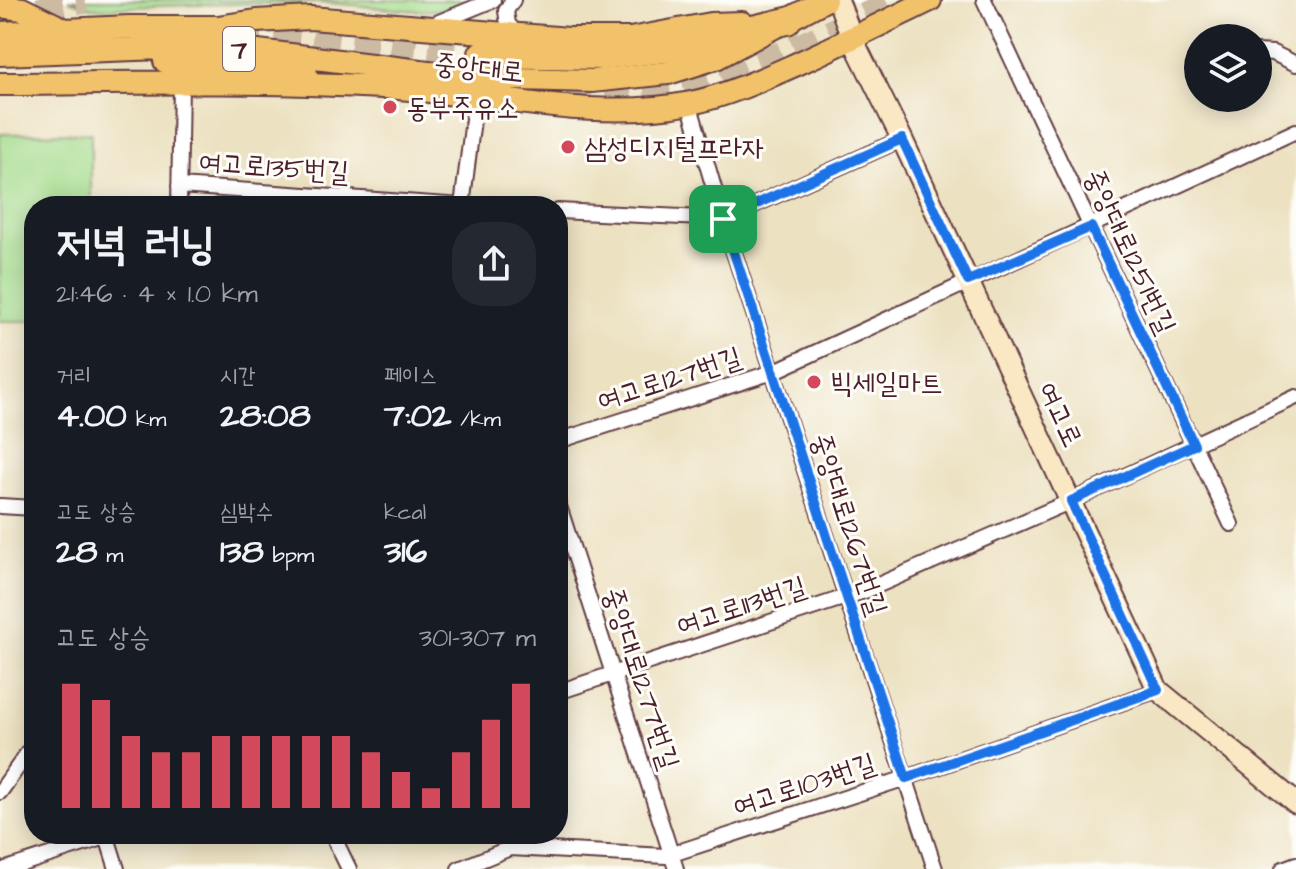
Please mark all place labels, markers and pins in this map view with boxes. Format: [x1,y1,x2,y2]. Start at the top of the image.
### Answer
place label: 동부주유소 [406,89,519,128]
marker: 동부주유소 [381,98,399,116]
place label: 삼성디지털프라자 [584,129,764,168]
marker: 삼성디지털프라자 [559,138,577,156]
pin [689,185,757,253]
place label: 빅세일마트 [830,364,943,403]
marker: 빅세일마트 [805,373,823,391]

